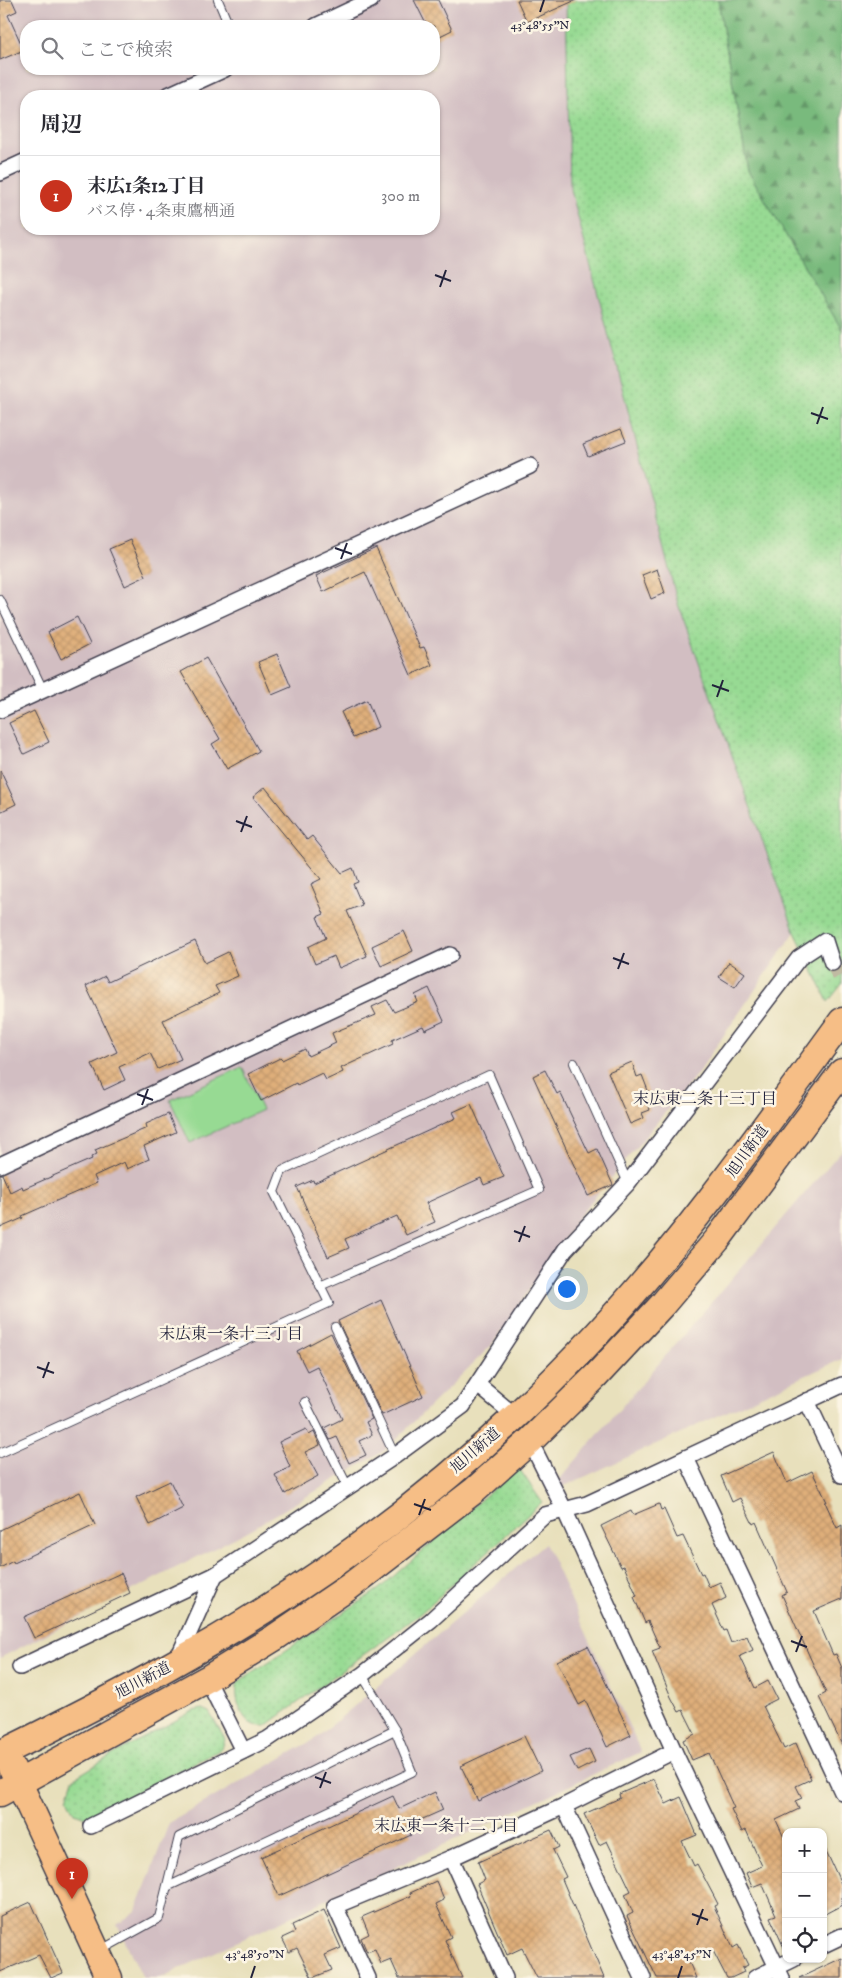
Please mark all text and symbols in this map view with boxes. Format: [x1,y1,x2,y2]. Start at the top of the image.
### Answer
text: 43°48'55"N [511,18,570,33]
search box [20,20,440,75]
icon: search [38,34,66,62]
text: ここで検索 [78,39,173,62]
text: 周辺 [40,112,82,138]
text: 末広1条12丁目 [87,175,205,198]
text: 1 [53,186,59,206]
text: 300 m [381,186,420,206]
text: バス停 · 4条東鷹栖通 [87,201,235,221]
district label: 末広東二条十三丁目 [633,1089,777,1109]
street label: 旭川新道 [722,1121,773,1181]
your location [554,1276,580,1302]
district label: 末広東一条十三丁目 [159,1324,303,1344]
street label: 旭川新道 [446,1424,504,1477]
street label: 旭川新道 [112,1658,174,1703]
district label: 末広東一条十二丁目 [374,1816,518,1836]
map controls [782,1828,827,1963]
button: + [782,1828,827,1873]
pin: 1 [56,1858,88,1899]
button: − [782,1873,827,1918]
button: locate [782,1918,827,1963]
text: 43°48'50"N [225,1947,285,1962]
text: 43°48'45"N [652,1947,712,1962]

